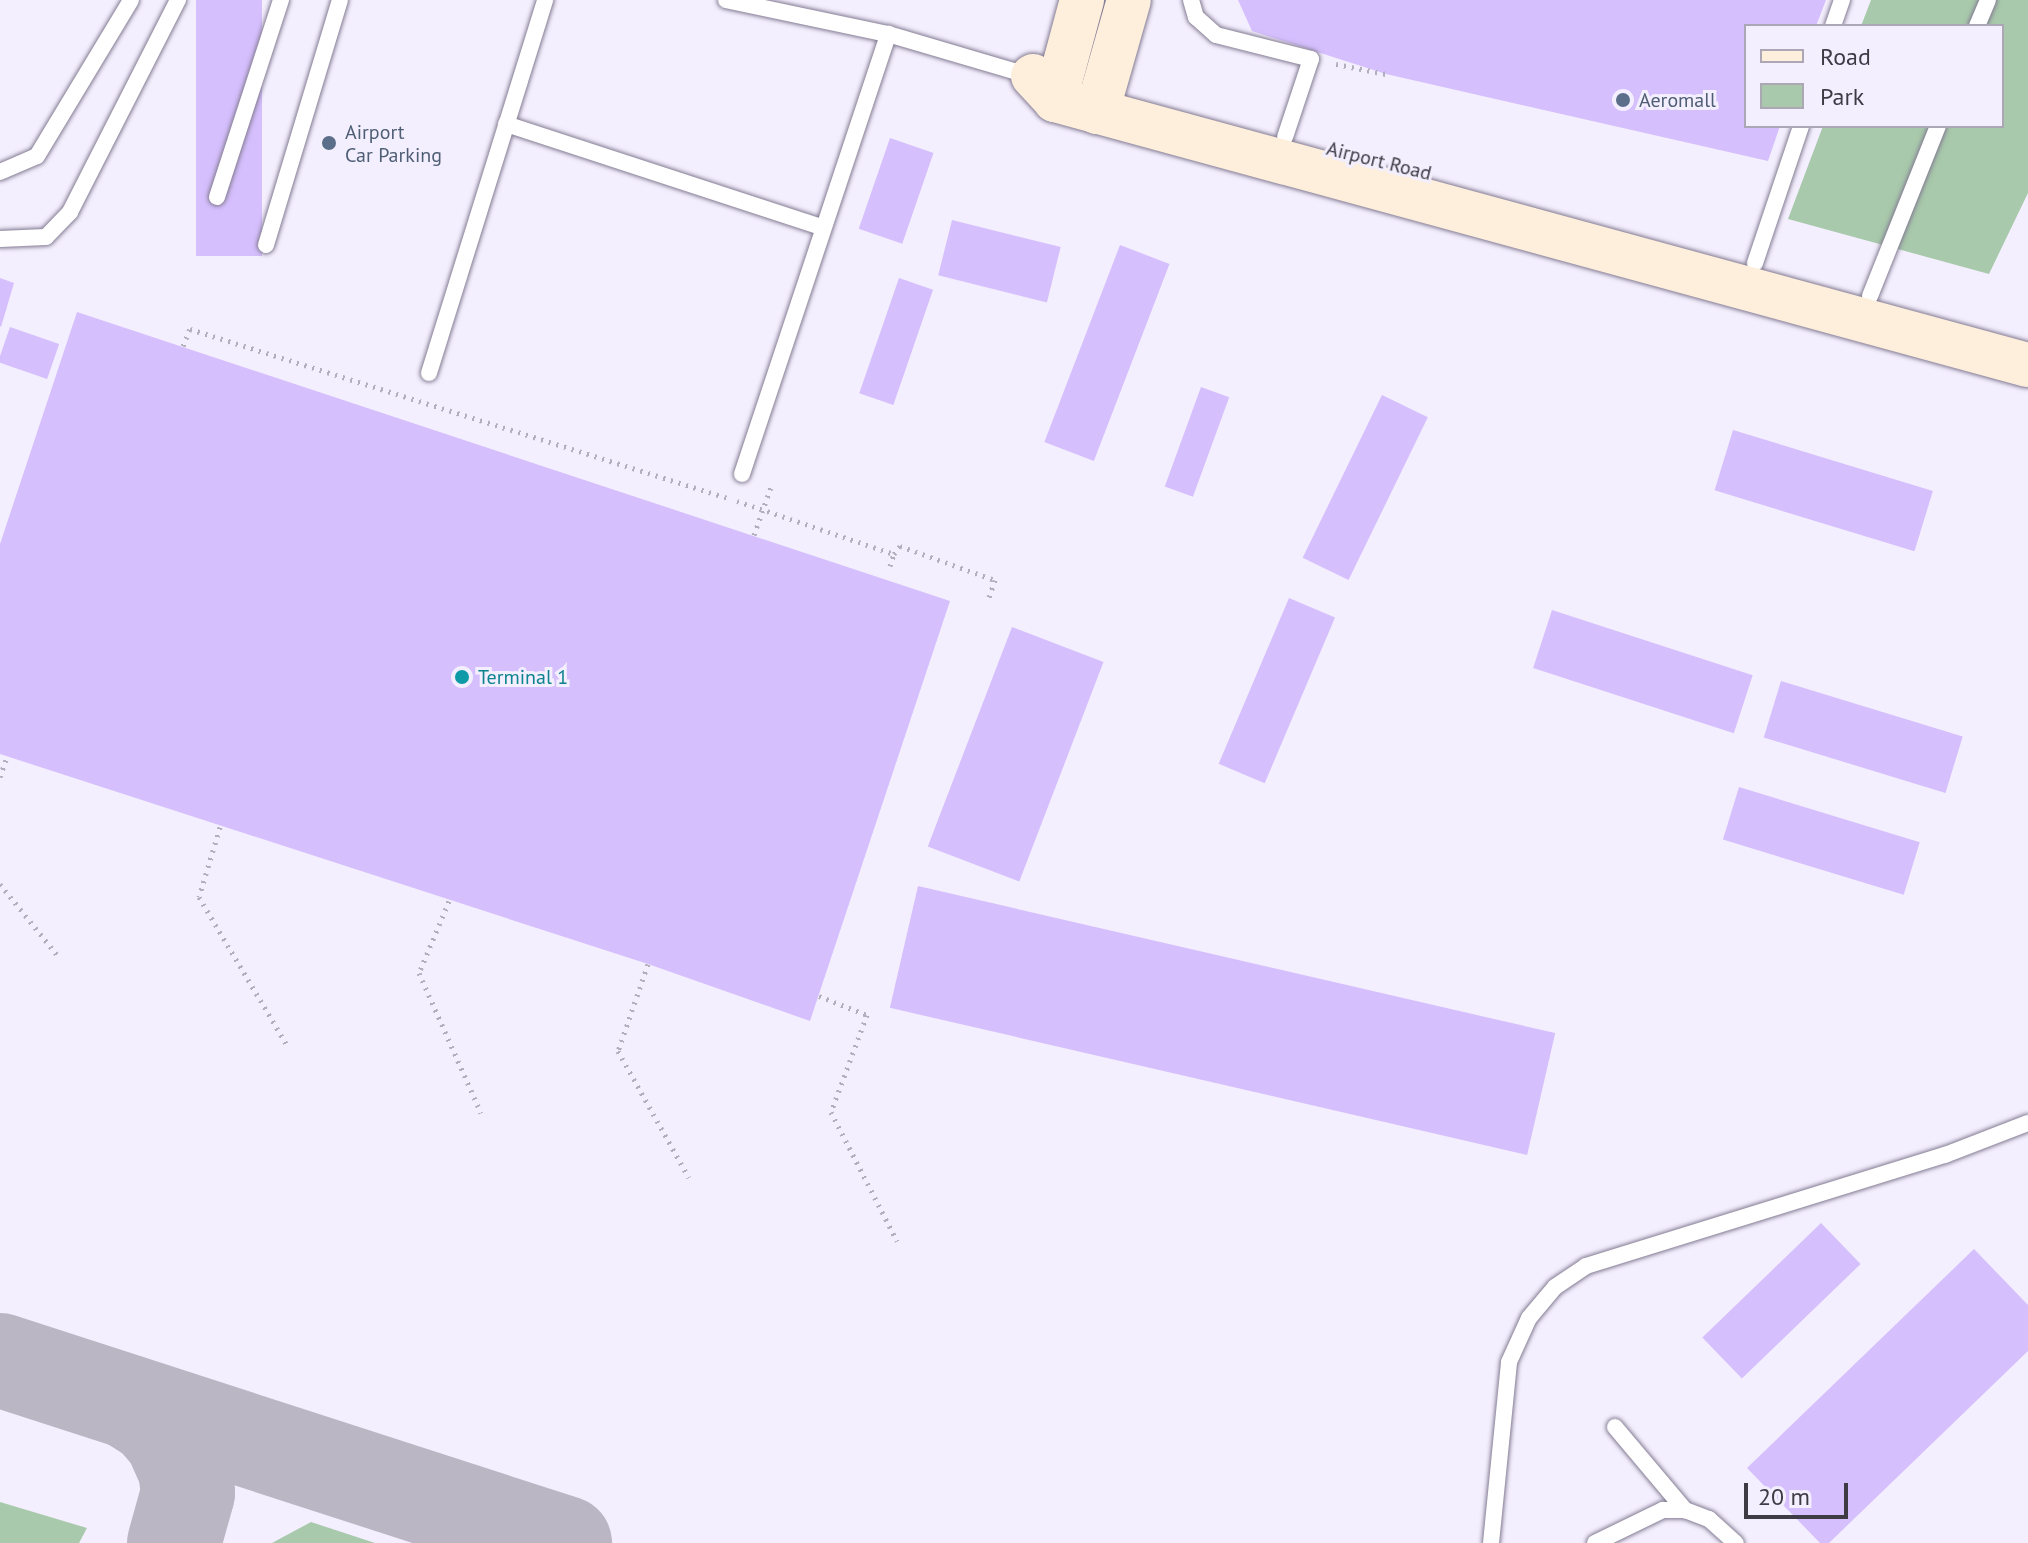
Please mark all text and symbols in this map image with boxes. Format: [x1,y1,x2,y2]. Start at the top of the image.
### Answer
legend [1744,24,2004,128]
text: Road [1820,41,1871,72]
text: Park [1820,81,1864,112]
place label: Aeromall [1639,88,1716,112]
marker: Aeromall [1614,91,1632,109]
place label: Airport Car Parking [345,120,442,167]
marker: Airport Car Parking [320,134,338,152]
street label: Airport Road [1324,136,1434,186]
place label: Terminal 1 [478,665,568,689]
marker: Terminal 1 [453,668,471,686]
scale bar [1748,1467,1852,1517]
text: 20 m [1758,1481,1810,1512]

